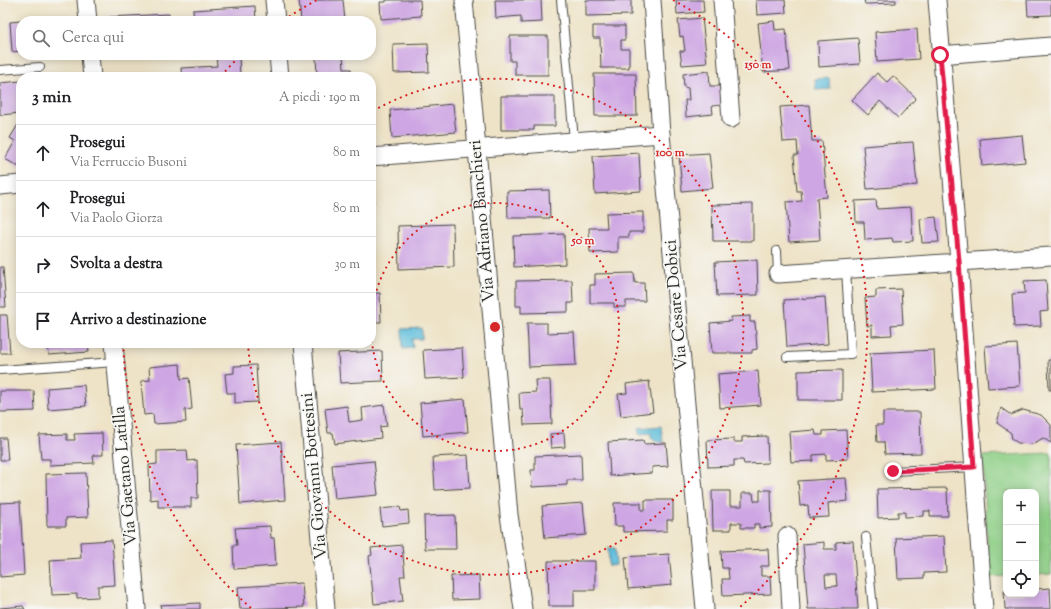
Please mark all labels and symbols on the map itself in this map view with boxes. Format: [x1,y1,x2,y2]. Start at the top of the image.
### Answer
route start [931,46,949,64]
text: 150 m [743,56,772,74]
street label: Via Adriano Banchieri [464,139,502,303]
text: 100 m [654,144,685,162]
text: 50 m [571,232,595,250]
street label: Via Cesare Dobici [659,238,695,372]
centre of rings [488,320,502,334]
street label: Via Giovanni Bottesini [296,391,334,561]
street label: Via Gaetano Latilla [108,405,144,547]
route end [884,462,902,480]

